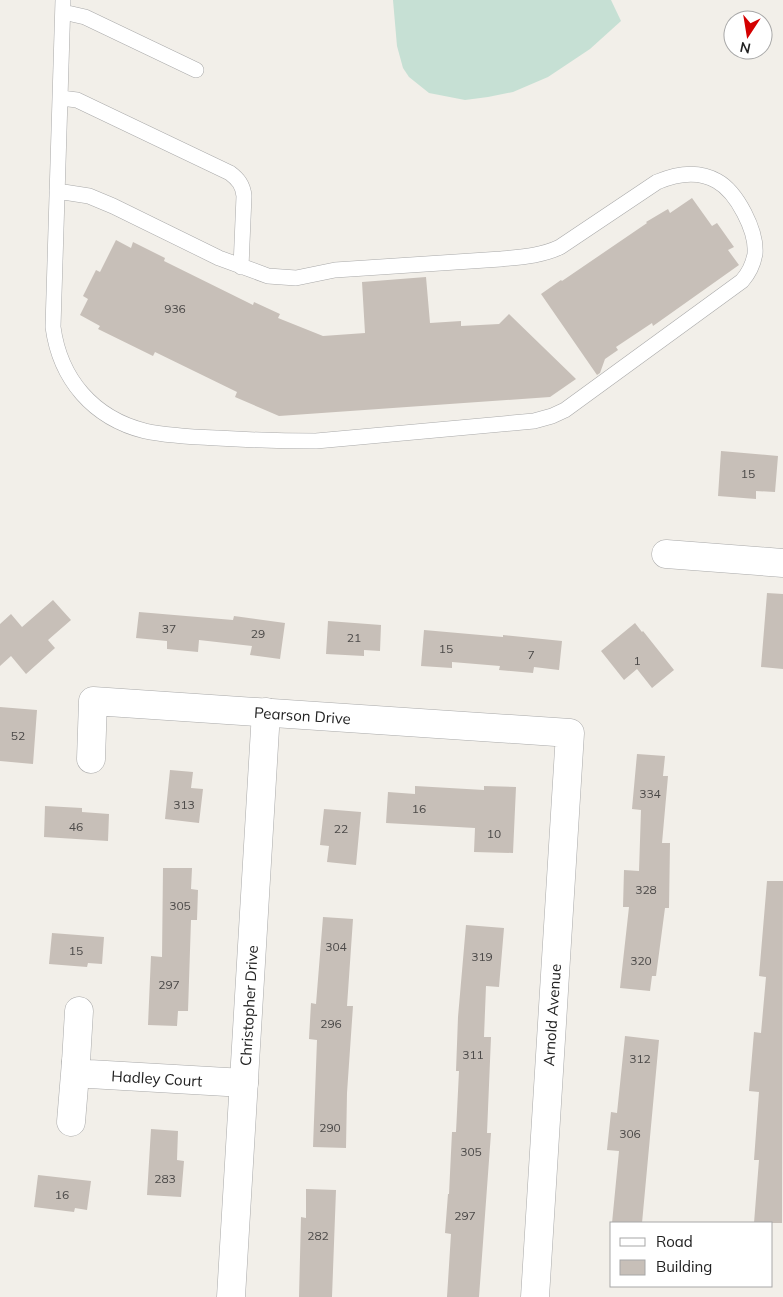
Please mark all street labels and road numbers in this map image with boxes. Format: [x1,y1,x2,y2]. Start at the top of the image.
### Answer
street label: Pearson Drive [253,702,352,728]
street label: Christopher Drive [235,945,262,1066]
street label: Arnold Avenue [539,963,565,1067]
street label: Hadley Court [111,1066,203,1090]

